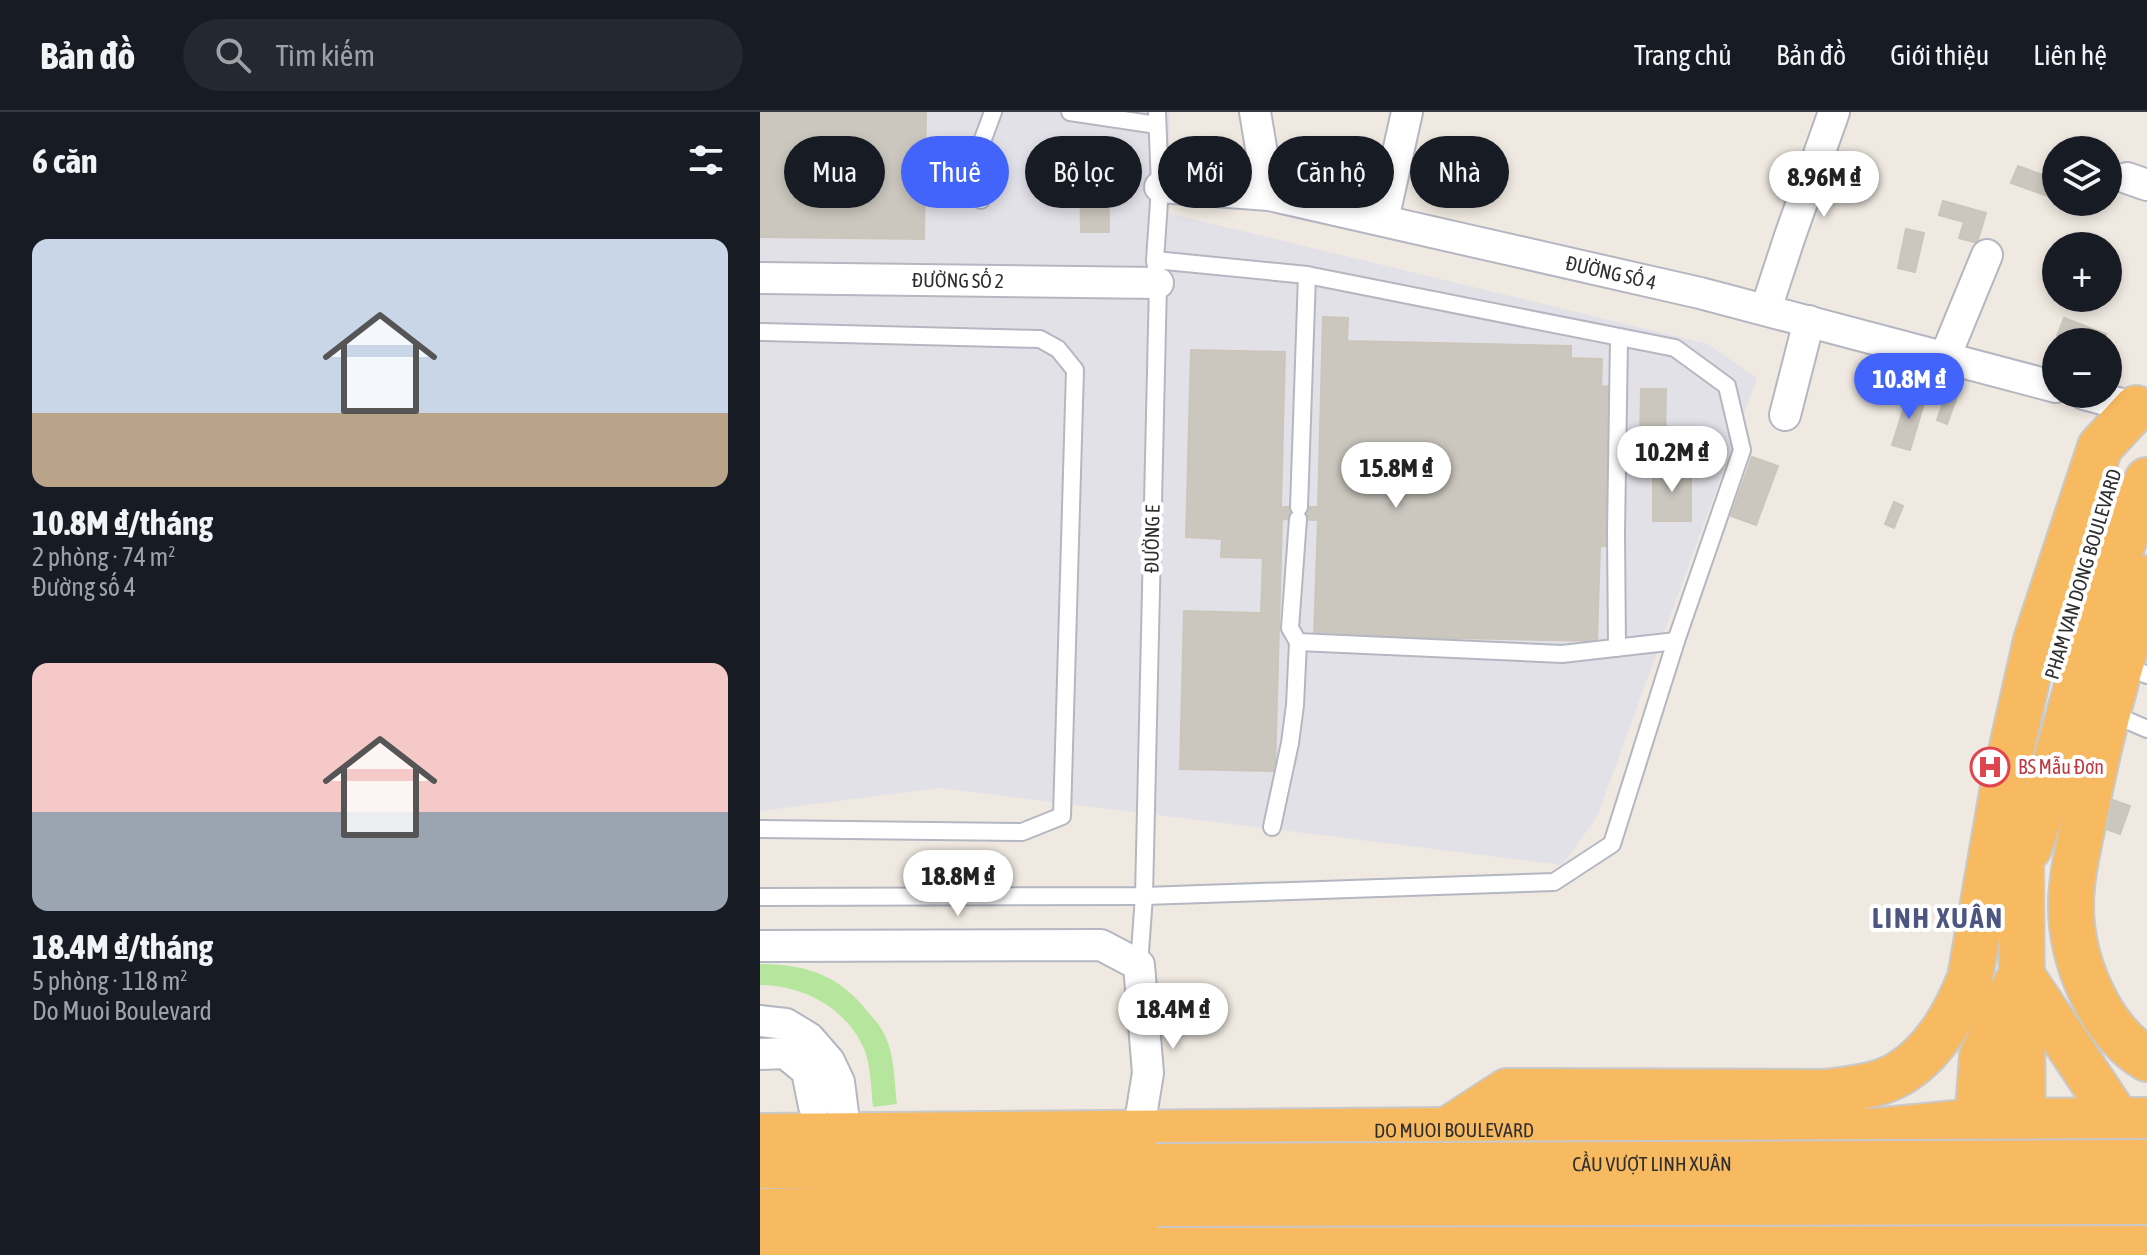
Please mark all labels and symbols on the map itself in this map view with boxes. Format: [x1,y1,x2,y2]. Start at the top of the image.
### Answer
pin: 8.96M ₫ [1750,151,1898,219]
street label: ĐƯỜNG SỐ 4 [1564,251,1659,294]
street label: ĐƯỜNG SỐ 2 [912,267,1004,292]
pin: 10.8M ₫ [1835,353,1983,421]
pin: 10.2M ₫ [1598,426,1746,494]
pin: 15.8M ₫ [1322,442,1470,510]
street label: PHAM VAN DONG BOULEVARD [2040,466,2125,682]
street label: ĐƯỜNG E [1139,504,1164,573]
hospital icon: BS Mẫu Đơn [1969,746,2011,788]
place label: BS Mẫu Đơn [2018,755,2104,778]
pin: 18.8M ₫ [884,850,1032,918]
district label: LINH XUÂN [1872,902,2004,934]
pin: 18.4M ₫ [1099,983,1247,1051]
street label: DO MUOI BOULEVARD [1374,1118,1534,1142]
street label: CẦU VƯỢT LINH XUÂN [1572,1150,1732,1175]

